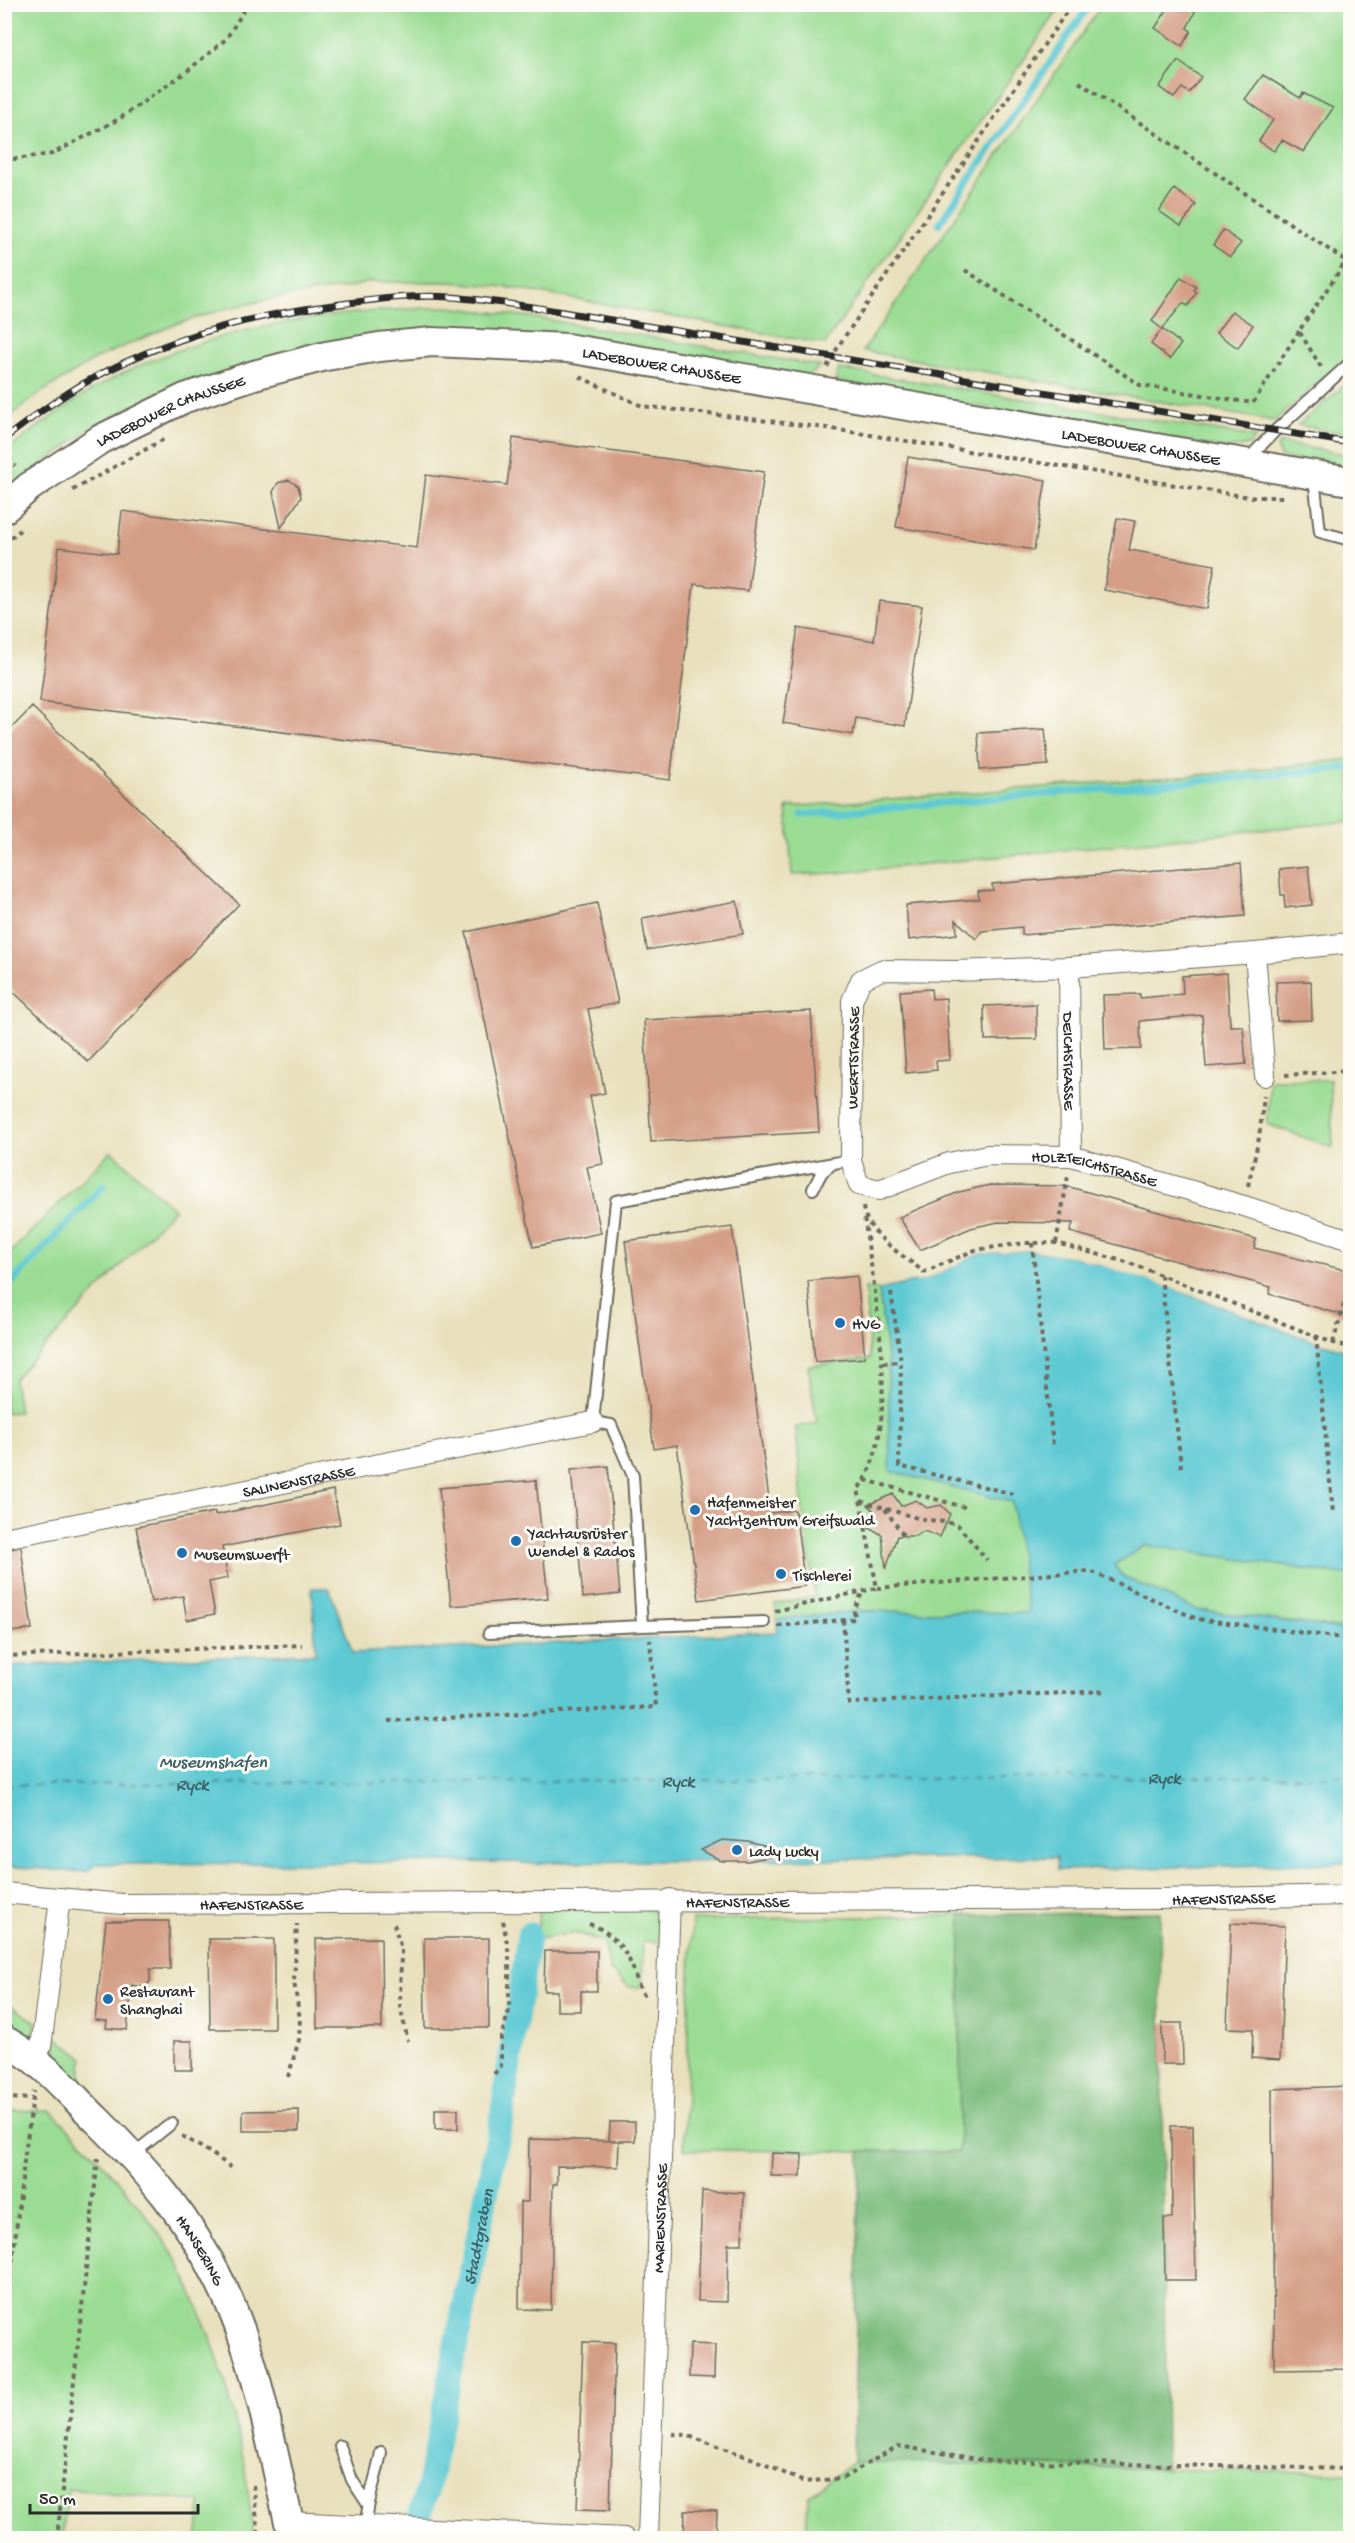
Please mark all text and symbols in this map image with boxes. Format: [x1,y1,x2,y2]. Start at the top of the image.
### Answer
street label: LADEBOWER CHAUSSEE [581,345,743,391]
street label: LADEBOWER CHAUSSEE [93,372,249,453]
street label: LADEBOWER CHAUSSEE [1060,426,1222,472]
street label: WERFTSTRASSE [845,1006,866,1109]
street label: DEICHSTRASSE [1056,1011,1077,1111]
street label: HOLZTEICHSTRASSE [1031,1150,1160,1194]
marker: HVG [833,1316,847,1330]
place label: HVG [852,1317,881,1336]
street label: SALINENSTRASSE [241,1463,358,1504]
place label: Hafenmeister Yachtzentrum Greifswald [705,1495,876,1532]
marker: Hafenmeister Yachtzentrum Greifswald [688,1503,702,1517]
place label: Yachtausrüster Wendel & Rados [526,1526,636,1563]
marker: Yachtausrüster Wendel & Rados [509,1534,523,1548]
marker: Museumswerft [175,1546,189,1560]
place label: Museumswerft [194,1547,291,1566]
marker: Tischlerei [774,1567,788,1581]
place label: Tischlerei [792,1568,852,1587]
water label: Museumshafen [159,1753,267,1774]
water label: Ryck [1148,1769,1182,1790]
water label: Ryck [662,1772,696,1794]
water label: Ryck [176,1776,210,1797]
marker: Lady Lucky [730,1843,744,1857]
place label: Lady Lucky [749,1844,819,1863]
street label: HAFENSTRASSE [1172,1891,1276,1912]
street label: HAFENSTRASSE [686,1895,790,1914]
street label: HAFENSTRASSE [200,1897,304,1917]
place label: Restaurant Shanghai [120,1984,196,2021]
marker: Restaurant Shanghai [101,1992,115,2006]
street label: MARIENSTRASSE [651,2162,674,2273]
water label: Stadtgraben [461,2187,500,2287]
street label: HANSERING [170,2212,227,2290]
scale bar [30,2477,198,2515]
text: 50 m [39,2490,76,2511]

